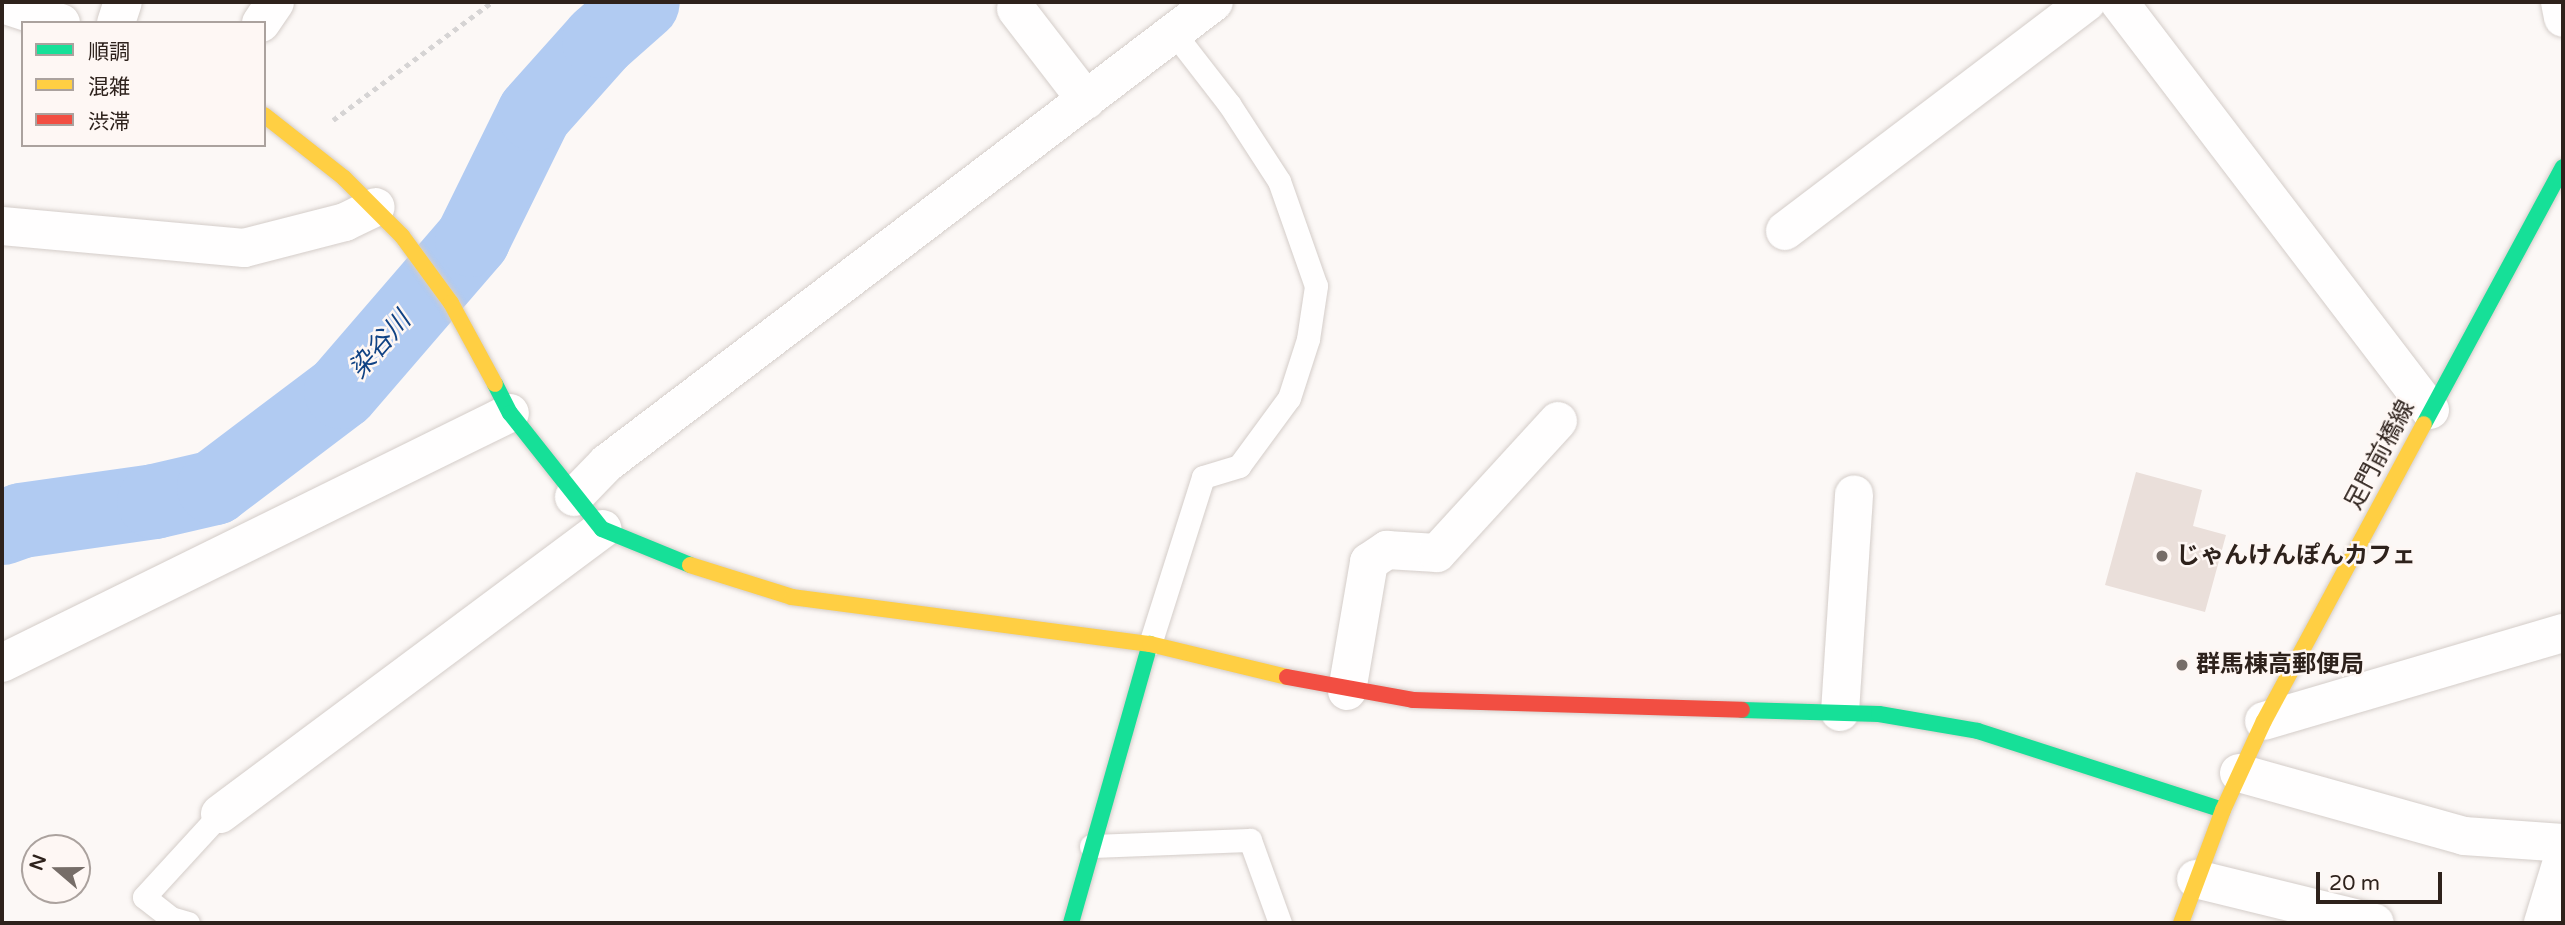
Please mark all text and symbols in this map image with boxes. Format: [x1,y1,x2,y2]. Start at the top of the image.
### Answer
legend [21,21,266,147]
text: 順調 [88,40,130,65]
text: 混雑 [88,75,130,100]
text: 渋滞 [88,110,130,135]
water label: 染谷川 [343,305,417,385]
street label: 足門前橋線 [2339,395,2421,515]
place label: じゃんけんぽんカフェ [2176,542,2416,570]
marker: じゃんけんぽんカフェ [2154,548,2170,564]
place label: 群馬棟高郵便局 [2196,651,2364,679]
marker: 群馬棟高郵便局 [2174,657,2190,673]
north arrow [21,834,91,904]
text: N [25,852,51,873]
scale bar [2320,858,2446,902]
text: 20 m [2329,871,2380,896]

